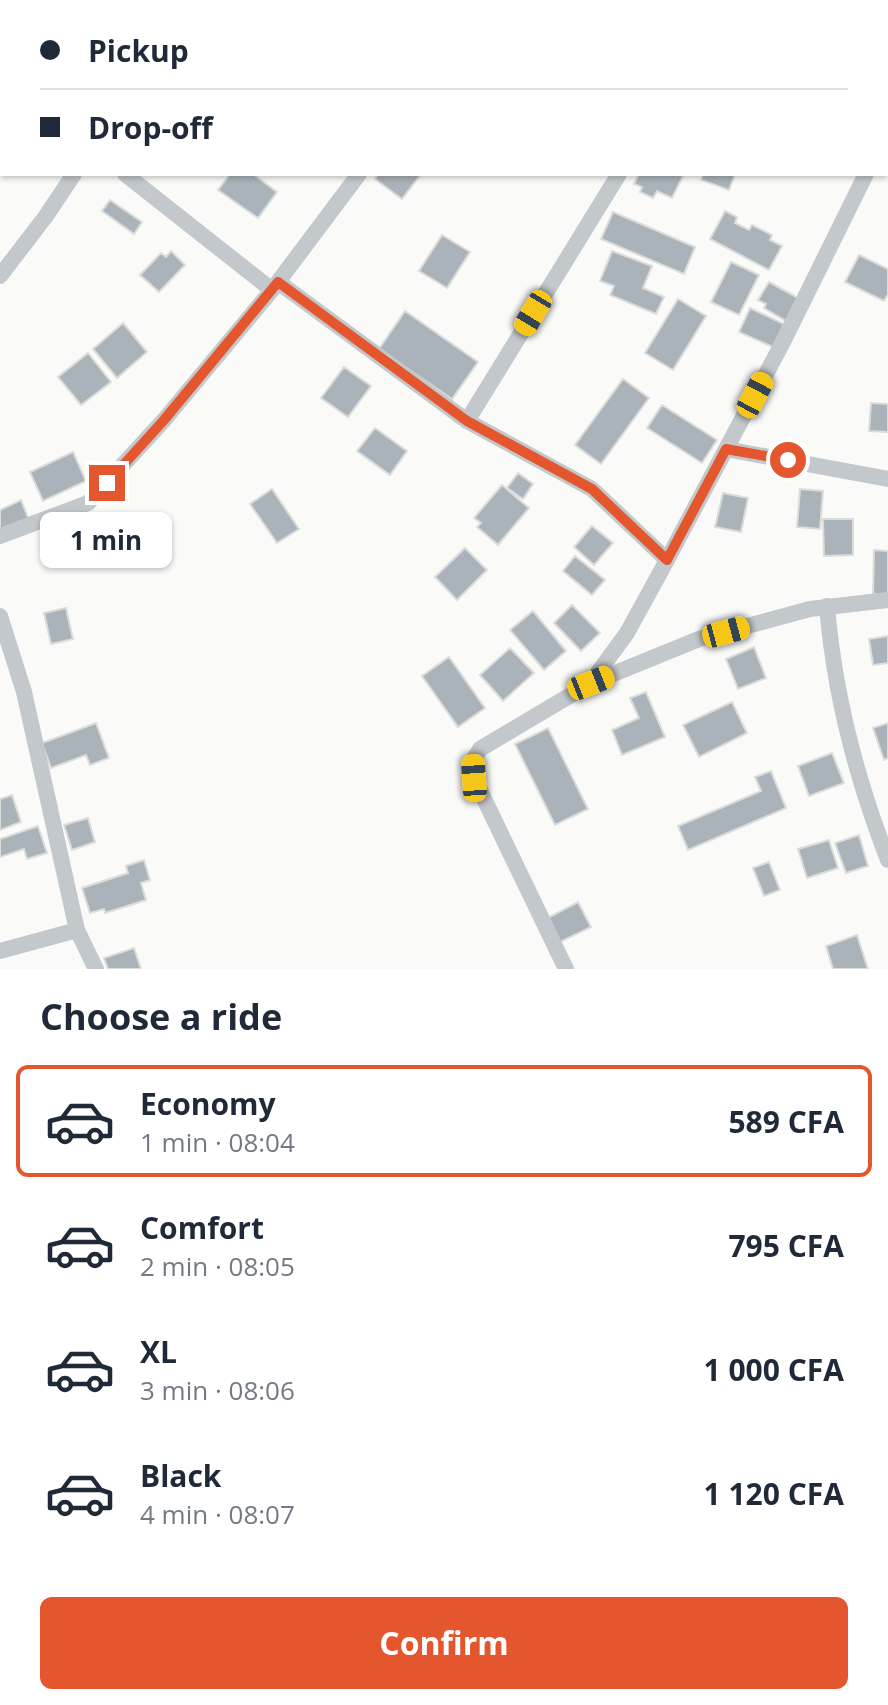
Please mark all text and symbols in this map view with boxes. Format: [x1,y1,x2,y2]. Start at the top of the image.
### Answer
text: Pickup [88,30,189,71]
text: Drop-off [88,107,213,148]
car [510,286,556,340]
car [733,368,777,422]
route start [770,442,806,478]
route end [89,465,125,501]
callout: 1 min [41,511,173,567]
text: 1 min [70,522,142,558]
car [700,614,752,650]
car [564,663,618,703]
car [460,753,488,803]
text: Choose a ride [40,992,282,1041]
text: Economy [140,1083,276,1124]
icon: car [44,1085,116,1157]
text: 589 CFA [728,1101,844,1142]
text: 1 min · 08:04 [140,1124,295,1160]
text: Comfort [140,1207,264,1248]
icon: car [44,1209,116,1281]
text: 795 CFA [728,1225,844,1266]
text: 2 min · 08:05 [140,1248,295,1284]
text: XL [140,1331,177,1372]
icon: car [44,1333,116,1405]
text: 1 000 CFA [704,1349,844,1390]
text: 3 min · 08:06 [140,1372,295,1408]
text: Black [140,1455,221,1496]
icon: car [44,1457,116,1529]
text: 1 120 CFA [704,1473,844,1514]
text: 4 min · 08:07 [140,1496,295,1532]
button: Confirm [40,1597,848,1689]

